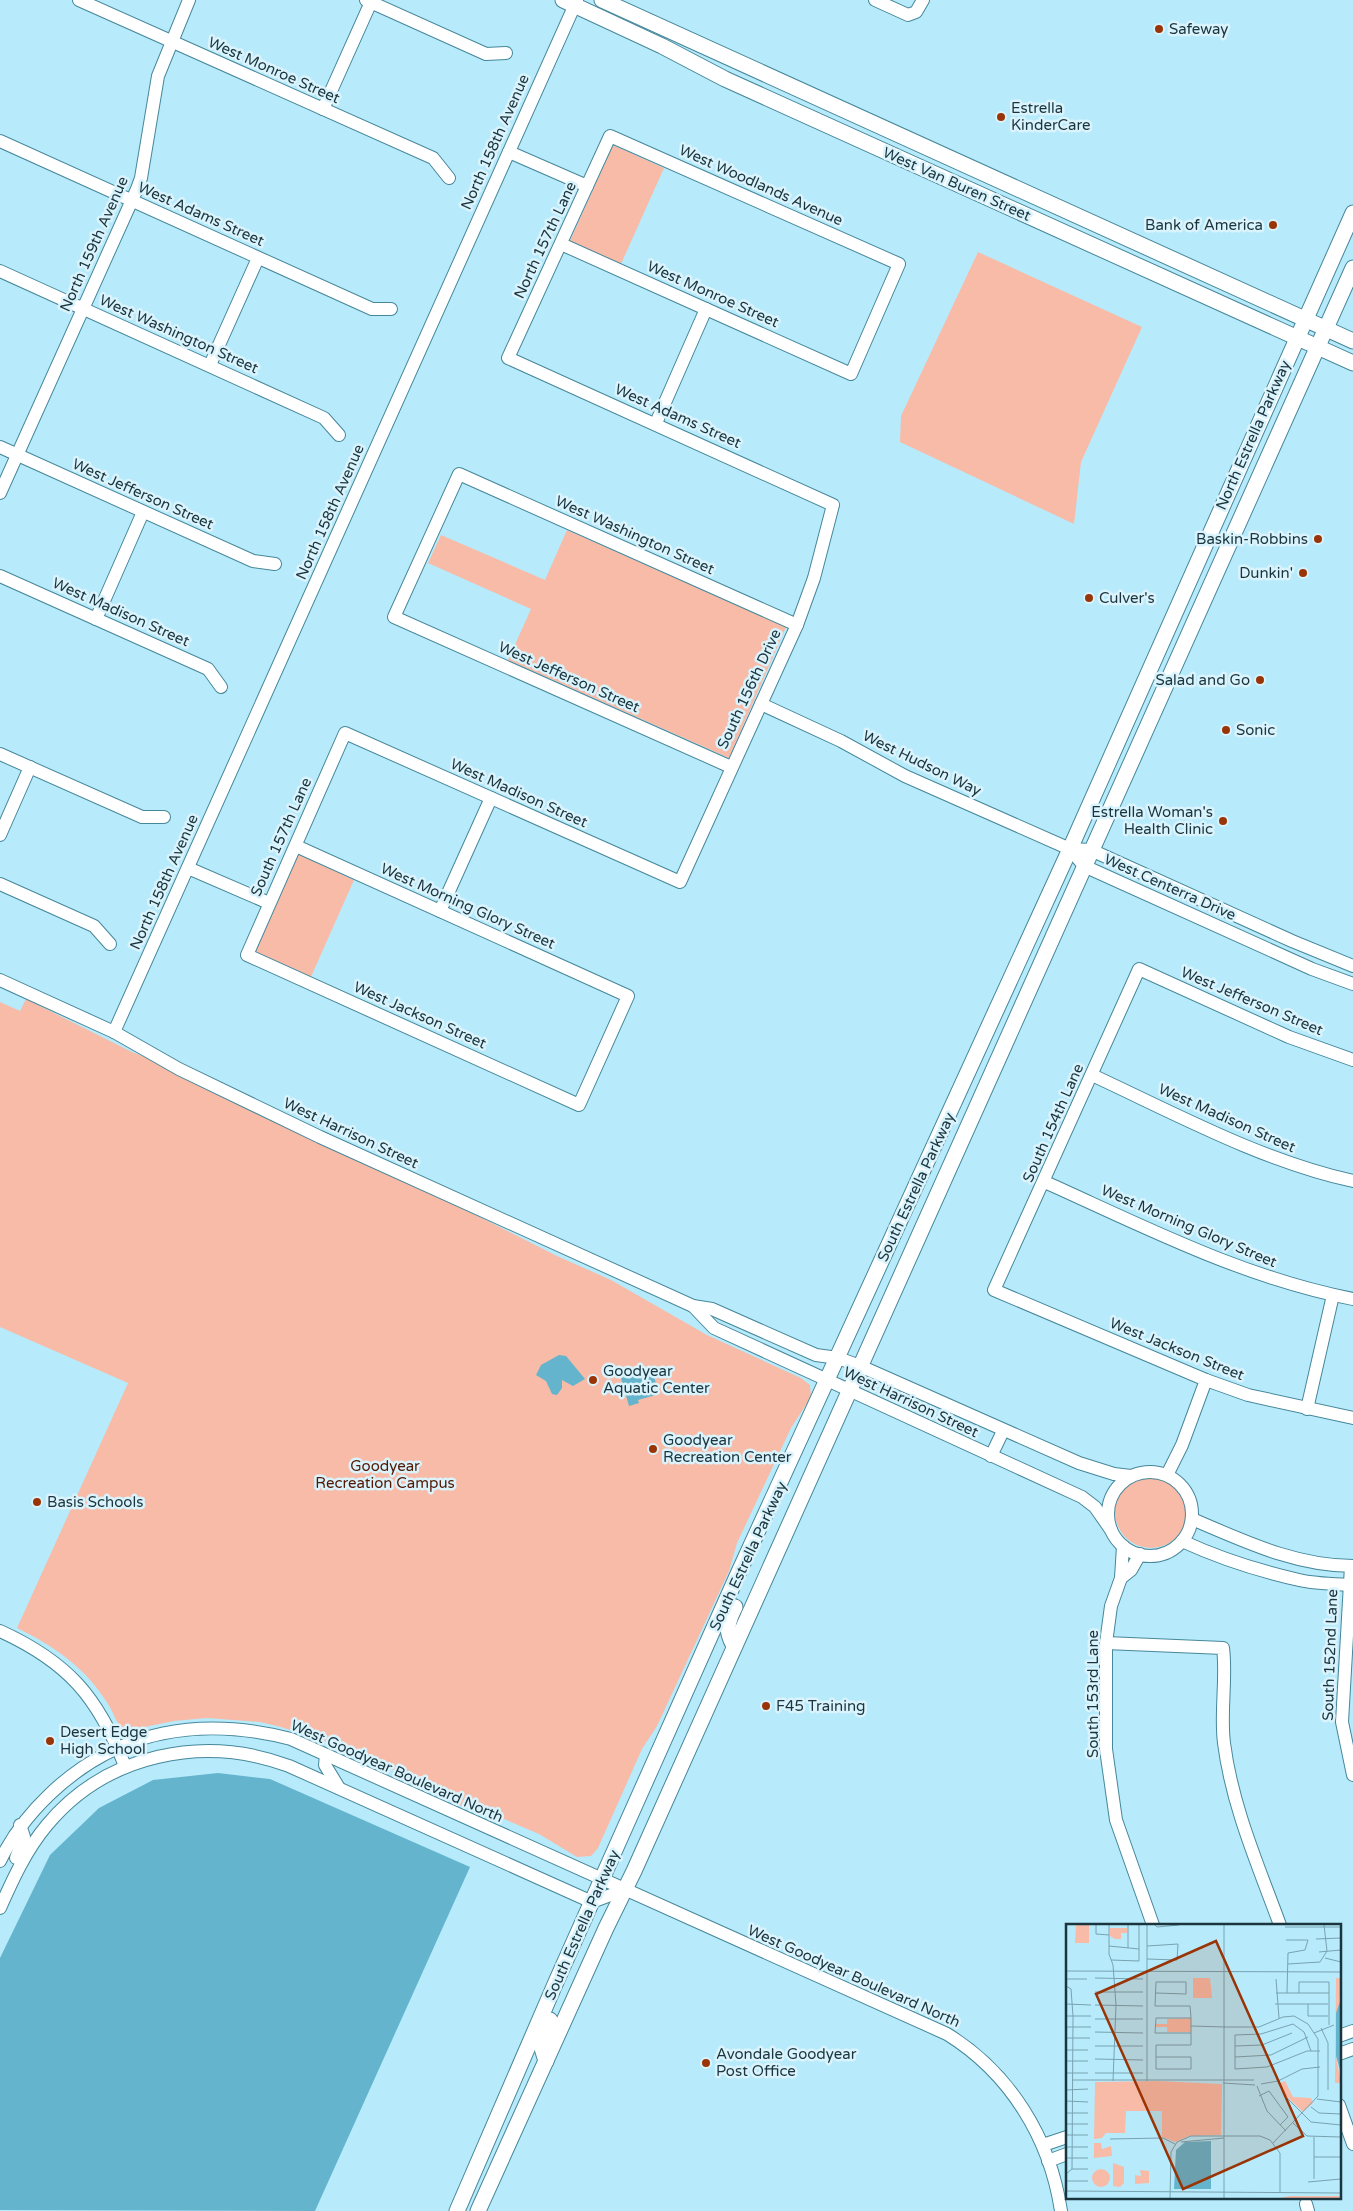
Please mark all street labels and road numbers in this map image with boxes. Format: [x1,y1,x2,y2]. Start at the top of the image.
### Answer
street label: West Monroe Street [205,33,343,107]
street label: North 158th Avenue [457,72,533,212]
street label: West Woodlands Avenue [676,141,846,229]
street label: West Van Buren Street [880,143,1034,225]
street label: North 159th Avenue [56,174,132,314]
street label: West Adams Street [135,178,267,250]
street label: North 157th Lane [510,179,580,301]
street label: West Monroe Street [644,257,782,331]
street label: West Washington Street [97,291,261,377]
street label: North Estrella Parkway [1212,357,1294,513]
street label: West Adams Street [612,380,744,452]
street label: North 158th Avenue [292,442,368,582]
street label: West Jefferson Street [70,455,217,533]
street label: West Washington Street [553,492,717,578]
street label: West Madison Street [50,574,193,650]
street label: South 156th Drive [713,626,785,752]
street label: West Jefferson Street [496,638,643,716]
street label: West Hudson Way [860,726,984,800]
street label: West Madison Street [448,755,591,831]
street label: South 157th Lane [247,775,315,899]
street label: North 158th Avenue [126,812,202,952]
street label: West Centerra Drive [1101,850,1239,924]
street label: West Morning Glory Street [378,859,558,953]
street label: West Jefferson Street [1178,963,1326,1039]
street label: West Jackson Street [351,978,489,1053]
street label: South 154th Lane [1019,1061,1087,1185]
street label: West Madison Street [1156,1080,1299,1156]
street label: West Harrison Street [281,1094,422,1172]
street label: South Estrella Parkway [873,1110,959,1264]
street label: West Morning Glory Street [1098,1181,1280,1271]
street label: West Jackson Street [1107,1314,1247,1384]
street label: West Harrison Street [841,1363,982,1441]
street label: South Estrella Parkway [705,1479,791,1633]
street label: South 152nd Lane [1319,1589,1341,1721]
street label: South 153rd Lane [1084,1630,1102,1758]
street label: West Goodyear Boulevard North [288,1716,506,1826]
street label: South Estrella Parkway [541,1847,623,2003]
street label: West Goodyear Boulevard North [745,1921,963,2031]

